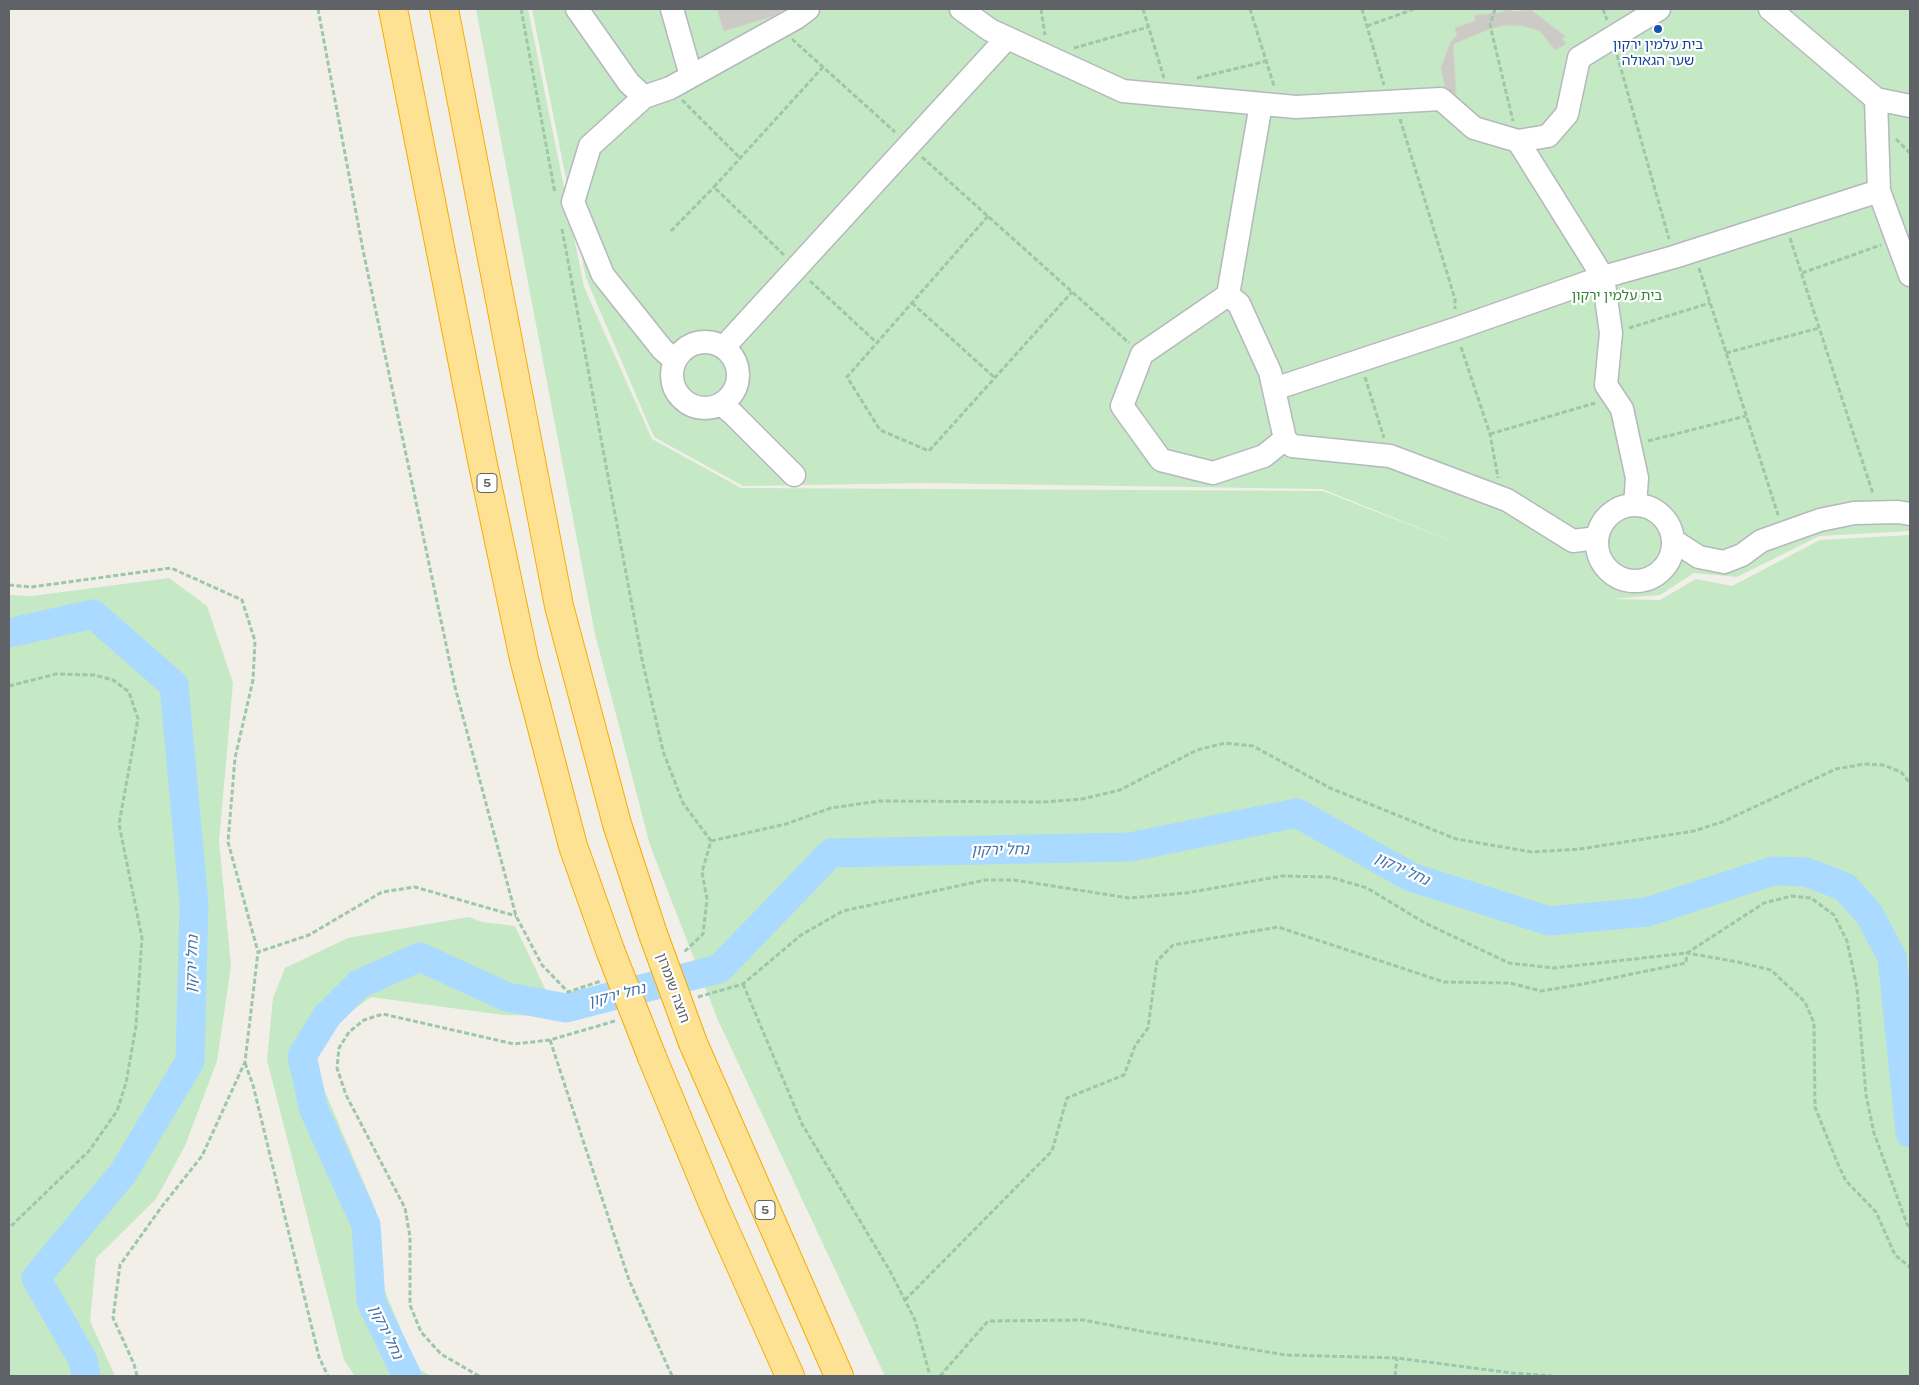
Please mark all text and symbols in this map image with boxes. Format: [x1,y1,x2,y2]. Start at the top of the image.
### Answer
marker: בית עלמין ירקון שער הגאולה [1652,23,1664,35]
place label: בית עלמין ירקון שער הגאולה [1613,37,1703,70]
park label: בית עלמין ירקון [1572,288,1662,304]
road number: 5 [477,473,497,492]
water label: נחל ירקון [971,840,1029,860]
water label: נחל ירקון [1372,849,1432,889]
water label: נחל ירקון [182,935,202,993]
street label: חוצה שומרון [653,951,693,1025]
water label: נחל ירקון [587,979,647,1011]
road number: 5 [755,1200,775,1220]
water label: נחל ירקון [366,1302,406,1362]

